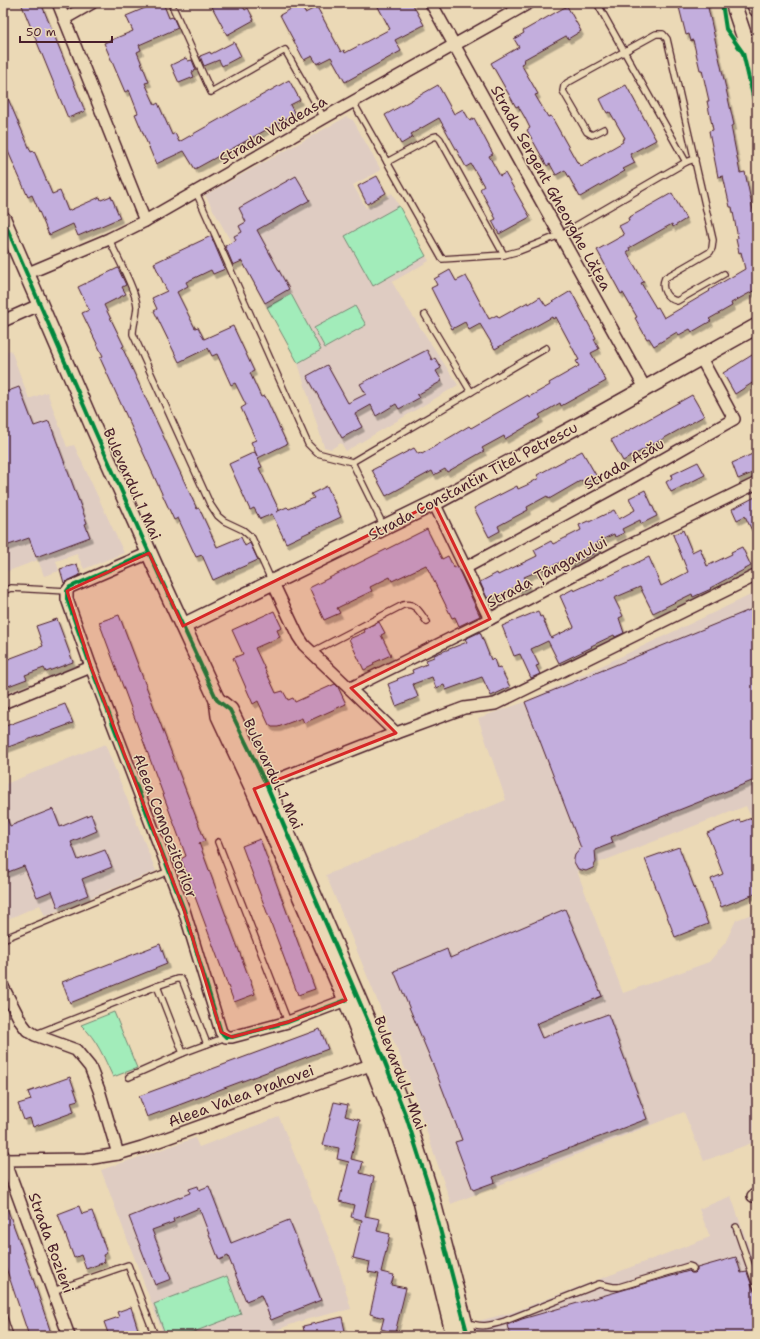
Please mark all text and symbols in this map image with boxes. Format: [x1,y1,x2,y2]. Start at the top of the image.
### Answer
scale bar [20,18,112,44]
text: 50 m [26,24,56,40]
street label: Strada Sergent Gheorghe Lățea [485,82,616,295]
street label: Strada Vlădeasa [216,91,331,169]
street label: Strada Constantin Titel Petrescu [365,417,581,545]
street label: Bulevardul 1 Mai [98,425,166,543]
street label: Strada Asău [580,434,668,494]
street label: Strada Țânganului [483,532,611,613]
street label: Bulevardul 1 Mai [238,715,308,833]
street label: Aleea Compozitorilor [128,751,202,901]
street label: Bulevardul 1 Mai [369,1013,431,1133]
street label: Aleea Valea Prahovei [165,1060,317,1132]
street label: Strada Bozieni [24,1190,78,1296]

